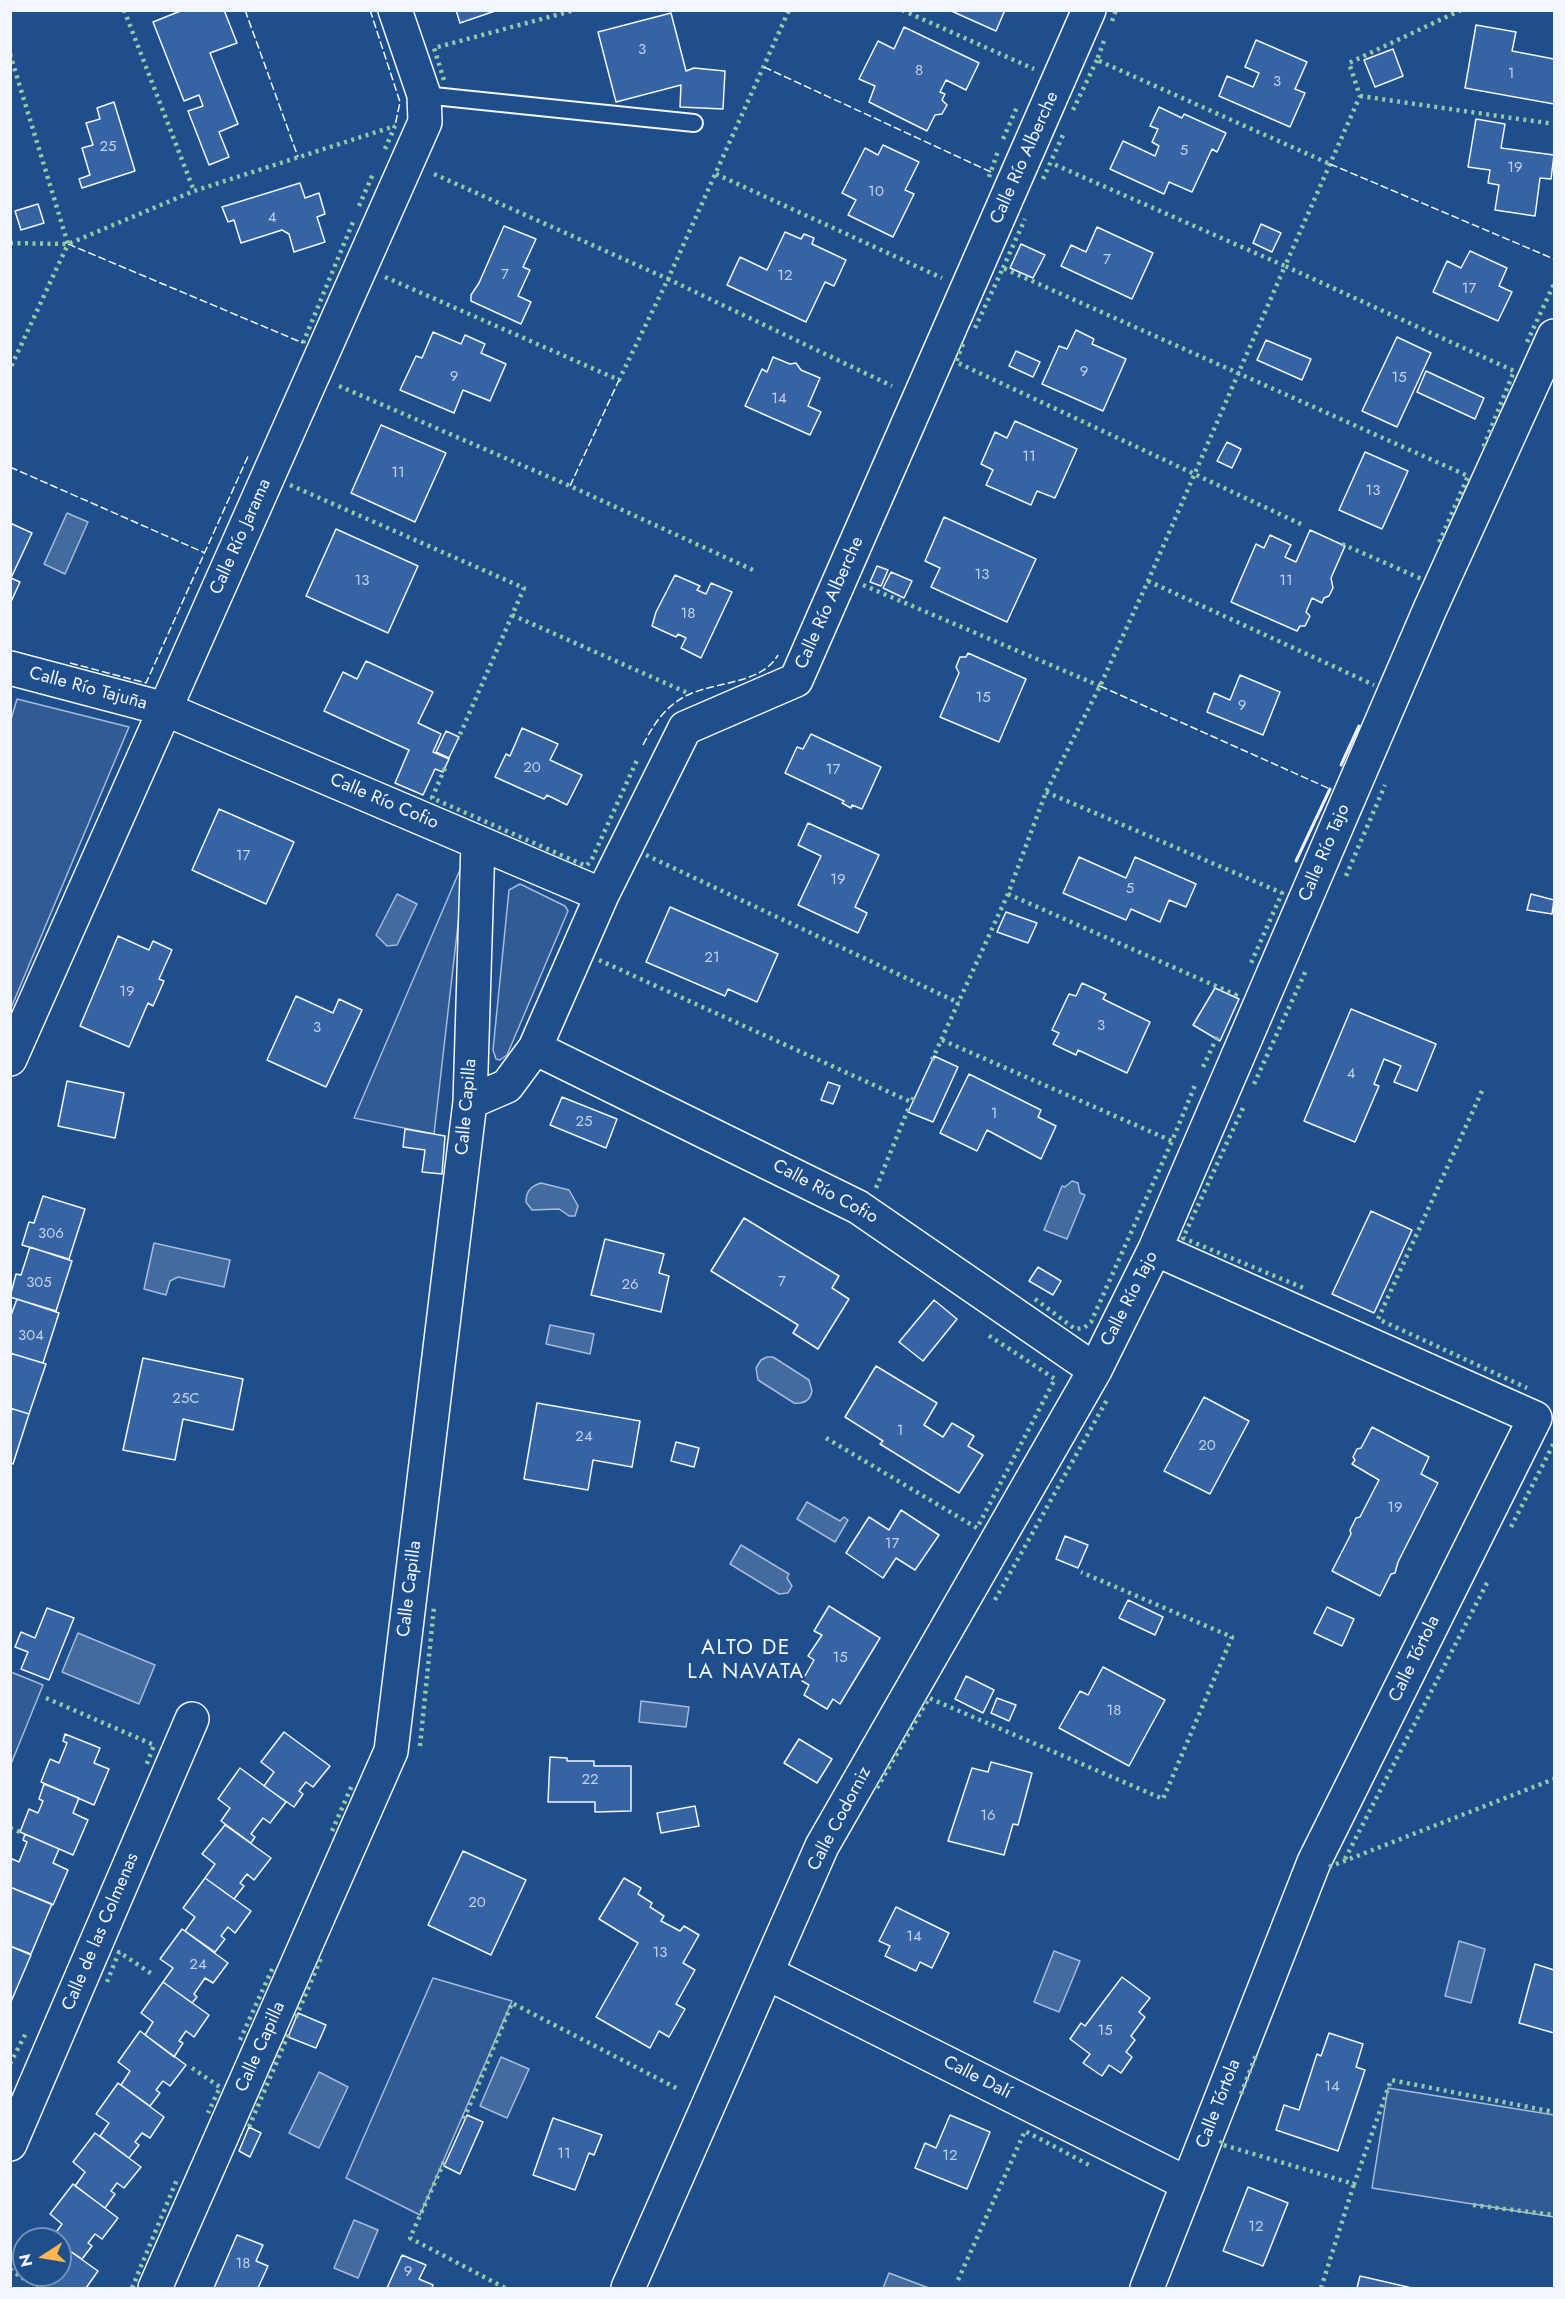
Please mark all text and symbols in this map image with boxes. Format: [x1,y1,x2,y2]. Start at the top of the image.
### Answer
house number: 3 [638,41,646,59]
house number: 8 [915,62,923,80]
house number: 1 [1508,65,1514,83]
house number: 3 [1273,73,1281,91]
street label: Calle Río Alberche [986,88,1064,228]
house number: 25 [100,138,116,156]
house number: 5 [1180,142,1188,160]
house number: 19 [1507,159,1523,177]
house number: 10 [868,183,884,201]
house number: 4 [268,209,276,227]
house number: 7 [1103,251,1111,269]
house number: 7 [501,266,509,284]
house number: 12 [777,267,793,285]
house number: 17 [1462,280,1476,298]
house number: 9 [1080,363,1088,381]
house number: 9 [450,368,458,386]
house number: 15 [1391,369,1407,387]
house number: 14 [771,390,787,408]
house number: 11 [1022,448,1036,466]
house number: 11 [391,464,405,482]
street label: Calle Río Jarama [206,476,276,598]
house number: 13 [1366,482,1380,500]
street label: Calle Río Alberche [791,533,869,673]
house number: 13 [975,566,989,584]
house number: 13 [355,572,369,590]
house number: 11 [1279,572,1293,590]
house number: 18 [681,605,695,623]
street label: Calle Río Tajuña [27,663,149,715]
house number: 15 [975,689,991,707]
house number: 9 [1238,697,1246,715]
house number: 20 [523,759,541,777]
house number: 17 [826,761,840,779]
street label: Calle Río Cofio [327,769,441,835]
street label: Calle Río Tajo [1295,801,1355,905]
house number: 17 [236,847,250,865]
house number: 19 [830,871,846,889]
house number: 5 [1126,880,1134,898]
house number: 21 [704,949,720,967]
house number: 19 [119,983,135,1001]
house number: 3 [1097,1017,1105,1035]
house number: 3 [313,1019,321,1037]
street label: Calle Capilla [452,1058,482,1156]
house number: 4 [1347,1065,1355,1083]
house number: 1 [991,1105,997,1123]
house number: 25 [576,1113,592,1131]
street label: Calle Río Cofio [769,1155,881,1229]
house number: 306 [38,1225,64,1243]
street label: Calle Río Tajo [1097,1248,1163,1350]
house number: 7 [778,1273,786,1291]
house number: 305 [26,1274,52,1292]
house number: 26 [621,1276,639,1294]
house number: 304 [18,1327,44,1345]
house number: 25C [172,1390,200,1408]
house number: 1 [897,1422,903,1440]
house number: 24 [575,1428,593,1446]
house number: 20 [1198,1437,1216,1455]
house number: 19 [1387,1499,1403,1517]
house number: 17 [885,1535,899,1553]
street label: Calle Capilla [393,1540,427,1638]
street label: Calle Tórtola [1385,1612,1445,1706]
district label: ALTO DE LA NAVATA [687,1636,805,1686]
house number: 15 [832,1649,848,1667]
house number: 18 [1107,1702,1121,1720]
street label: Calle Codorniz [804,1763,876,1875]
house number: 22 [581,1771,599,1789]
house number: 16 [980,1807,996,1825]
street label: Calle de las Colmenas [58,1850,144,2014]
house number: 20 [468,1894,486,1912]
house number: 14 [906,1928,922,1946]
house number: 13 [653,1944,667,1962]
house number: 24 [189,1956,207,1974]
street label: Calle Capilla [231,1998,291,2096]
house number: 15 [1097,2022,1113,2040]
street label: Calle Dalí [939,2052,1015,2104]
street label: Calle Tórtola [1192,2057,1246,2151]
house number: 14 [1324,2078,1340,2096]
house number: 11 [557,2145,571,2163]
house number: 12 [942,2147,958,2165]
house number: 12 [1248,2218,1264,2236]
north arrow [12,2227,72,2287]
text: N [13,2252,38,2269]
house number: 18 [236,2255,250,2273]
house number: 9 [404,2263,412,2281]

